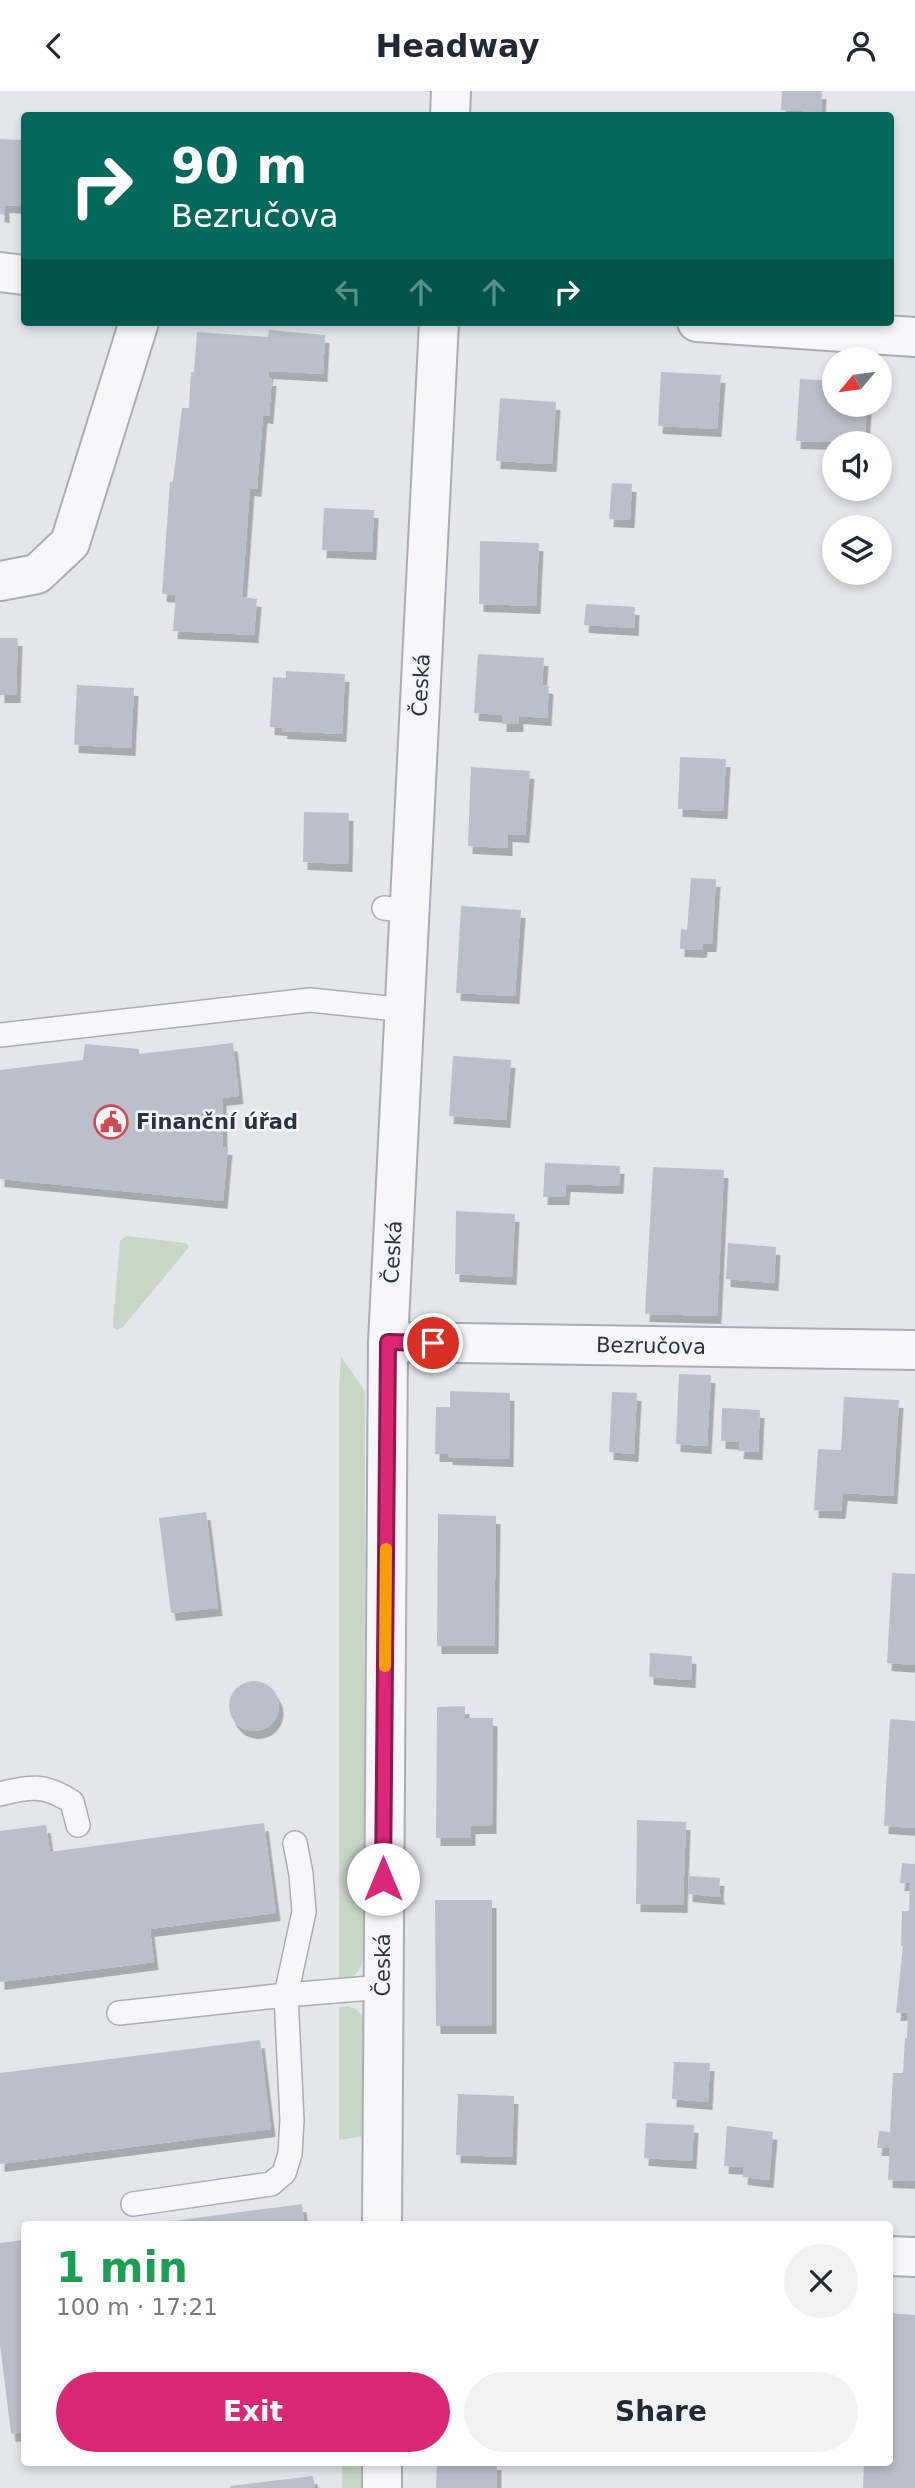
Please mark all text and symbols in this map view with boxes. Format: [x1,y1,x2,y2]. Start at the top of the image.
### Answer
icon: back [35,27,73,65]
text: Headway [375,27,540,65]
icon: person [842,27,880,65]
text: 90 m [171,138,307,195]
icon: right [56,140,147,231]
text: Bezručova [171,197,339,235]
icon: left [329,273,367,311]
icon: ahead [402,273,440,311]
icon: ahead [475,273,513,311]
icon: right [548,273,586,311]
north arrow [822,347,892,417]
map controls [822,347,892,585]
button: sound [822,431,892,501]
button: layers [822,515,892,585]
street label: Česká [406,653,435,717]
public building icon: Finanční úřad [92,1103,130,1141]
place label: Finanční úřad [136,1110,298,1134]
street label: Česká [378,1220,407,1284]
pin [403,1313,463,1373]
icon: arrive [414,1324,452,1362]
street label: Bezručova [596,1333,706,1359]
position arrow [346,1842,420,1916]
street label: Česká [370,1933,395,1997]
text: 1 min [56,2243,188,2292]
button: close [784,2244,858,2318]
text: 100 m · 17:21 [56,2294,218,2320]
button: Exit [56,2372,450,2452]
button: Share [464,2372,858,2452]

